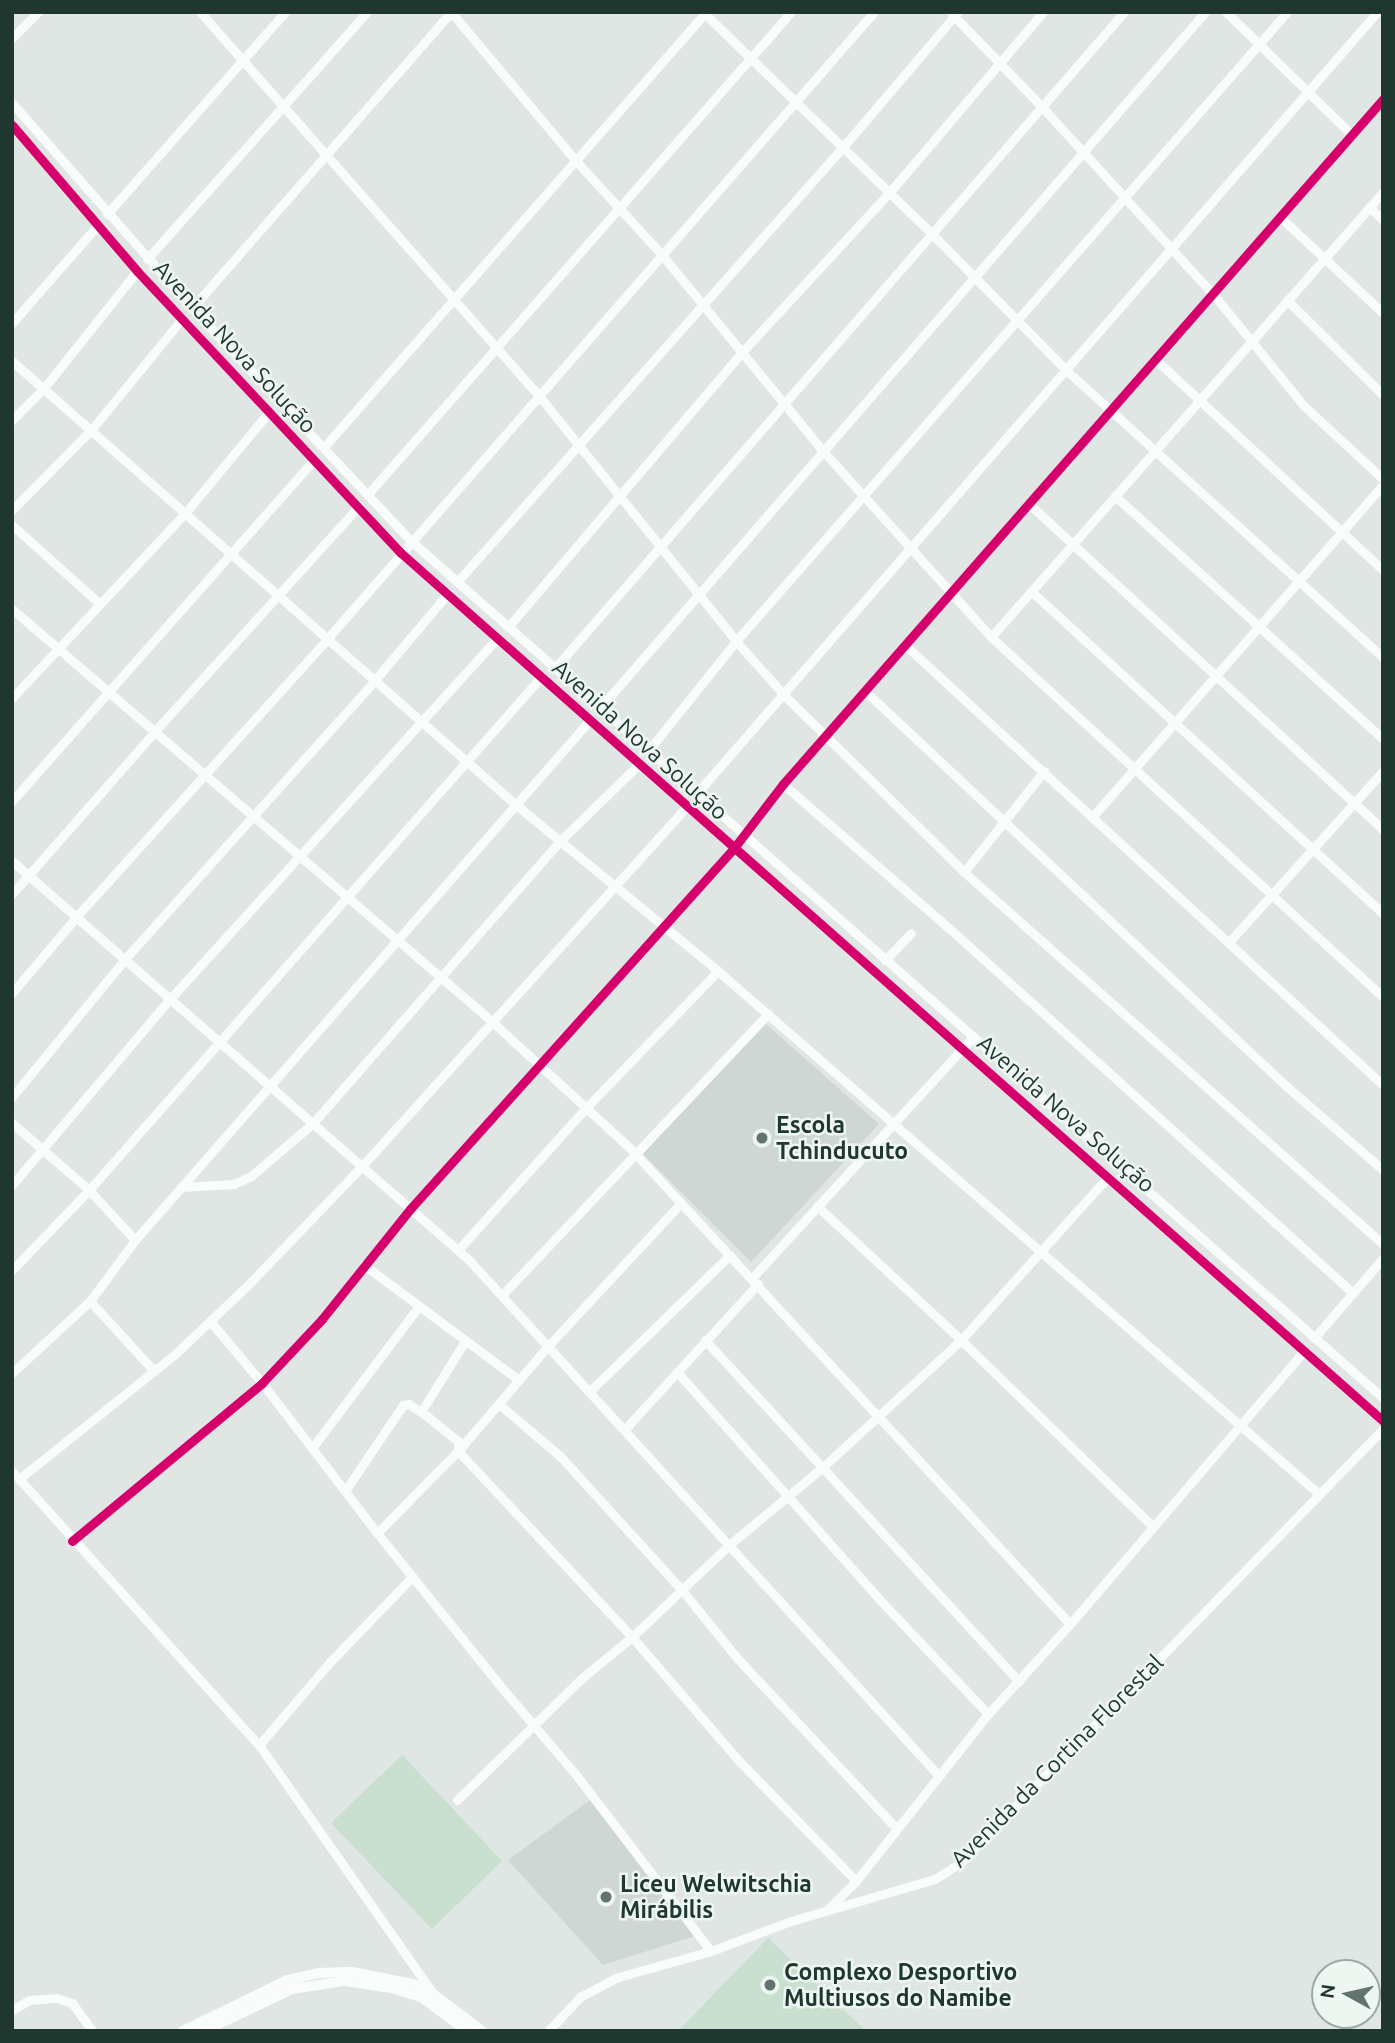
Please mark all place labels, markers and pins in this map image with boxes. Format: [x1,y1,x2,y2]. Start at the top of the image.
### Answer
place label: Escola Tchinducuto [776,1111,908,1165]
marker: Escola Tchinducuto [754,1130,770,1146]
place label: Liceu Welwitschia Mirábilis [620,1870,812,1924]
marker: Liceu Welwitschia Mirábilis [598,1889,614,1905]
place label: Complexo Desportivo Multiusos do Namibe [784,1958,1017,2012]
marker: Complexo Desportivo Multiusos do Namibe [762,1977,778,1993]

